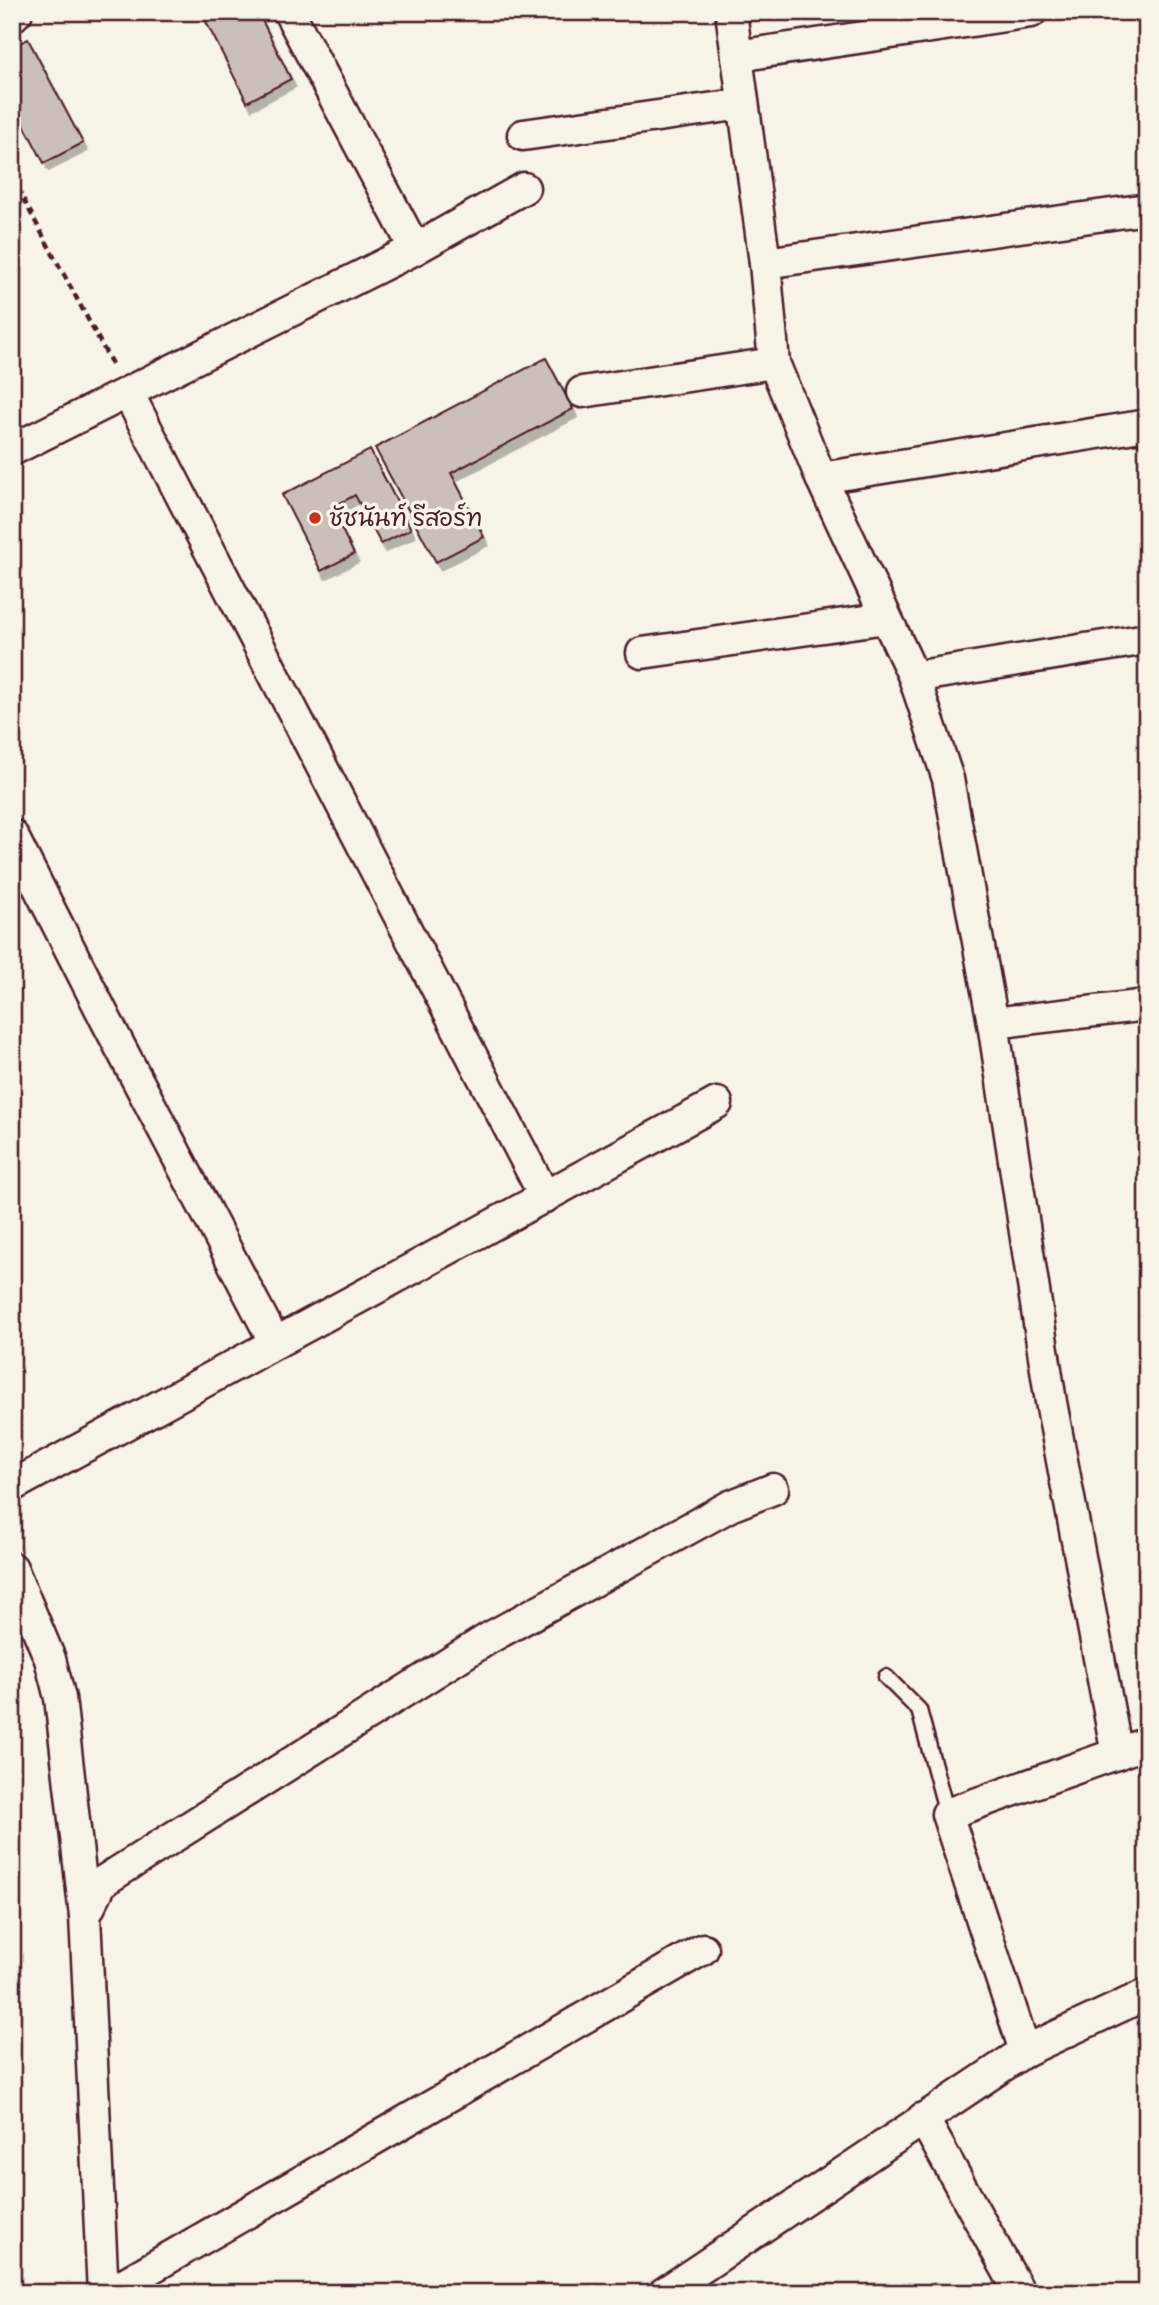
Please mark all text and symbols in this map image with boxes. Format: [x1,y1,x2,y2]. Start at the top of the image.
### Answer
place label: ชัชนันท์ รีสอร์ท [329,502,483,532]
marker: ชัชนันท์ รีสอร์ท [307,510,323,526]

